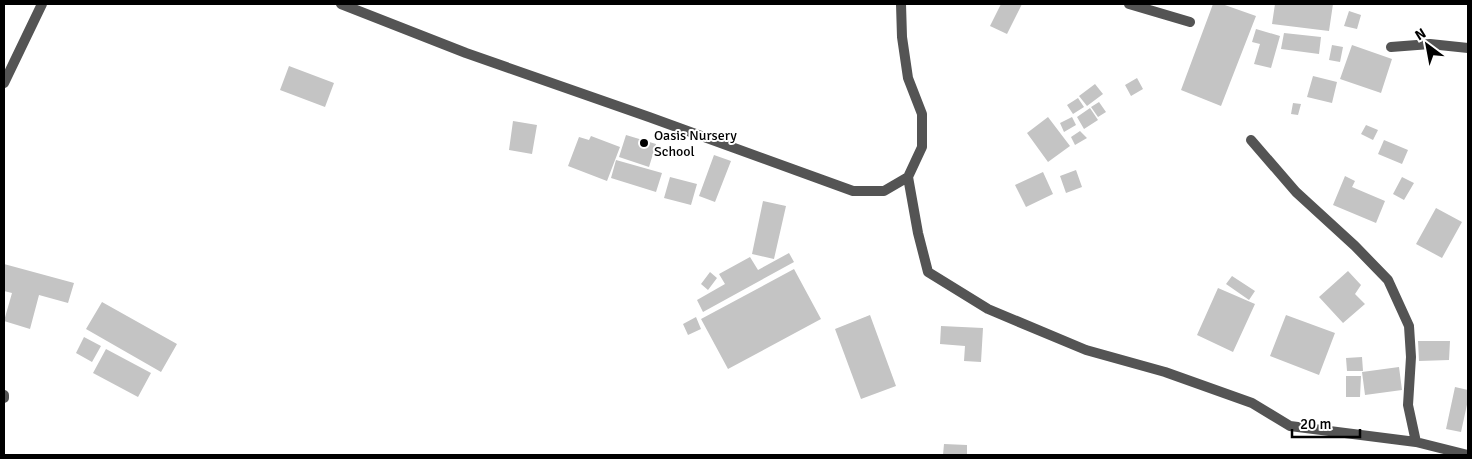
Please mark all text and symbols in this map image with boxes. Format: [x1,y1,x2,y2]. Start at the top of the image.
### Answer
north arrow [1402,20,1452,70]
text: N [1412,25,1429,44]
place label: Oasis Nursery School [654,127,737,160]
marker: Oasis Nursery School [638,137,650,149]
scale bar [1292,406,1360,438]
text: 20 m [1300,415,1331,433]

